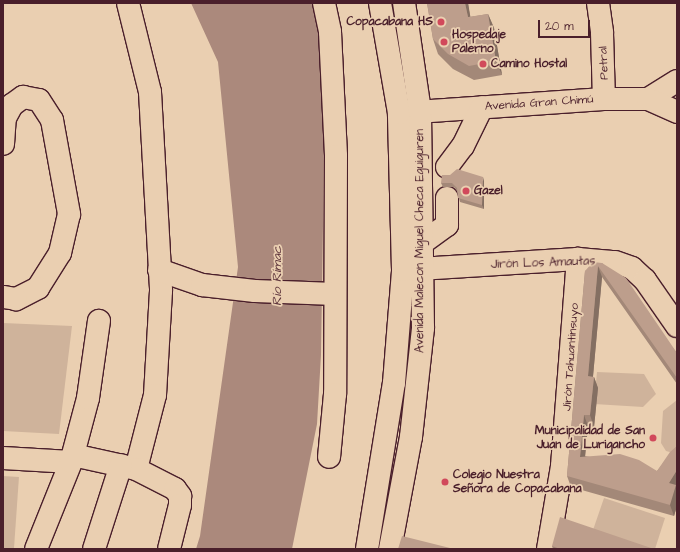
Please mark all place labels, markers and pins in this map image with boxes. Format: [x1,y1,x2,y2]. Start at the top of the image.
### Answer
place label: Copacabana HS [347,15,433,29]
marker: Copacabana HS [436,17,446,27]
place label: Hospedaje Palerno [452,28,506,56]
marker: Hospedaje Palerno [439,37,449,47]
place label: Camino Hostal [491,57,567,71]
marker: Camino Hostal [478,59,488,69]
place label: Gazel [474,184,503,198]
marker: Gazel [461,186,471,196]
place label: Municipalidad de San Juan de Lurigancho [535,424,645,452]
marker: Municipalidad de San Juan de Lurigancho [648,433,658,443]
place label: Colegio Nuestra Señora de Copacabana [453,468,582,496]
marker: Colegio Nuestra Señora de Copacabana [440,477,450,487]

